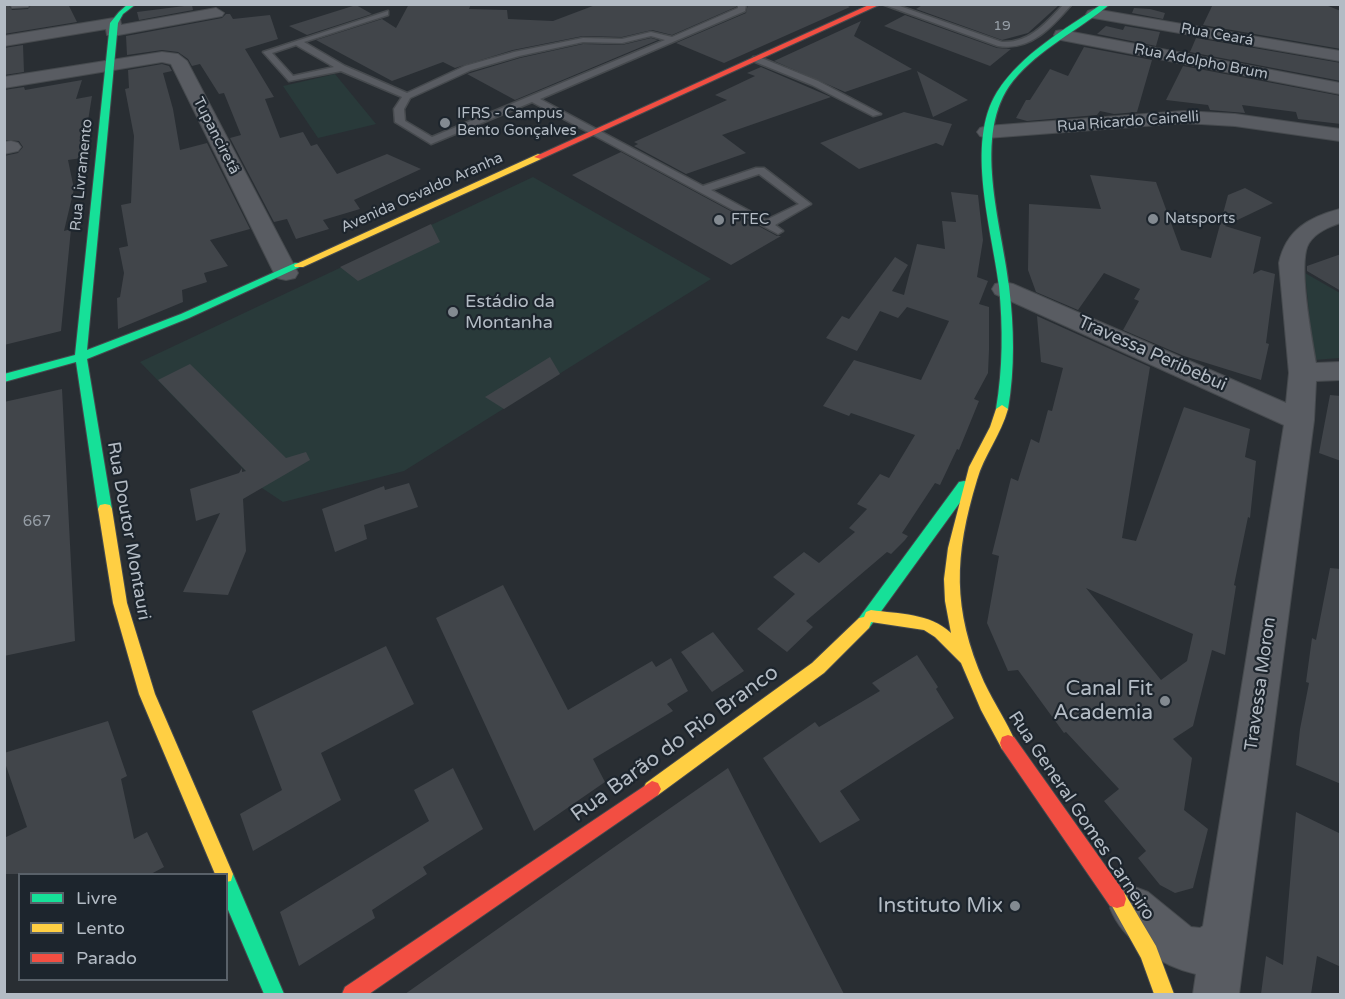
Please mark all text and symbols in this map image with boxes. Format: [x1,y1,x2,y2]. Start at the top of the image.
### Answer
house number: 19 [993,18,1011,34]
street label: Rua Ceará [1179,20,1255,50]
street label: Rua Adolpho Brum [1133,40,1269,84]
street label: Tupanciretã [189,94,243,178]
place label: IFRS - Campus Bento Gonçalves [457,105,577,140]
street label: Rua Ricardo Cainelli [1056,108,1200,136]
marker: IFRS - Campus Bento Gonçalves [438,116,452,130]
street label: Rua Livramento [67,118,97,232]
street label: Avenida Osvaldo Aranha [338,149,506,237]
place label: Natsports [1165,210,1235,228]
place label: FTEC [731,211,769,229]
marker: Natsports [1146,212,1160,226]
marker: FTEC [712,213,726,227]
place label: Estádio da Montanha [465,291,555,334]
marker: Estádio da Montanha [446,305,460,319]
street label: Travessa Peribebui [1074,312,1230,396]
street label: Rua Doutor Montauri [102,440,154,622]
house number: 667 [23,513,51,531]
street label: Travessa Moron [1241,616,1281,752]
street label: Rua Barão do Rio Branco [566,660,784,828]
place label: Canal Fit Academia [1053,676,1153,726]
marker: Canal Fit Academia [1158,694,1172,708]
street label: Rua General Gomes Carneiro [1003,708,1159,924]
legend [18,873,228,981]
text: Livre [76,887,117,909]
place label: Instituto Mix [878,893,1003,919]
marker: Instituto Mix [1008,899,1022,913]
text: Lento [76,917,125,939]
text: Parado [76,947,137,969]

